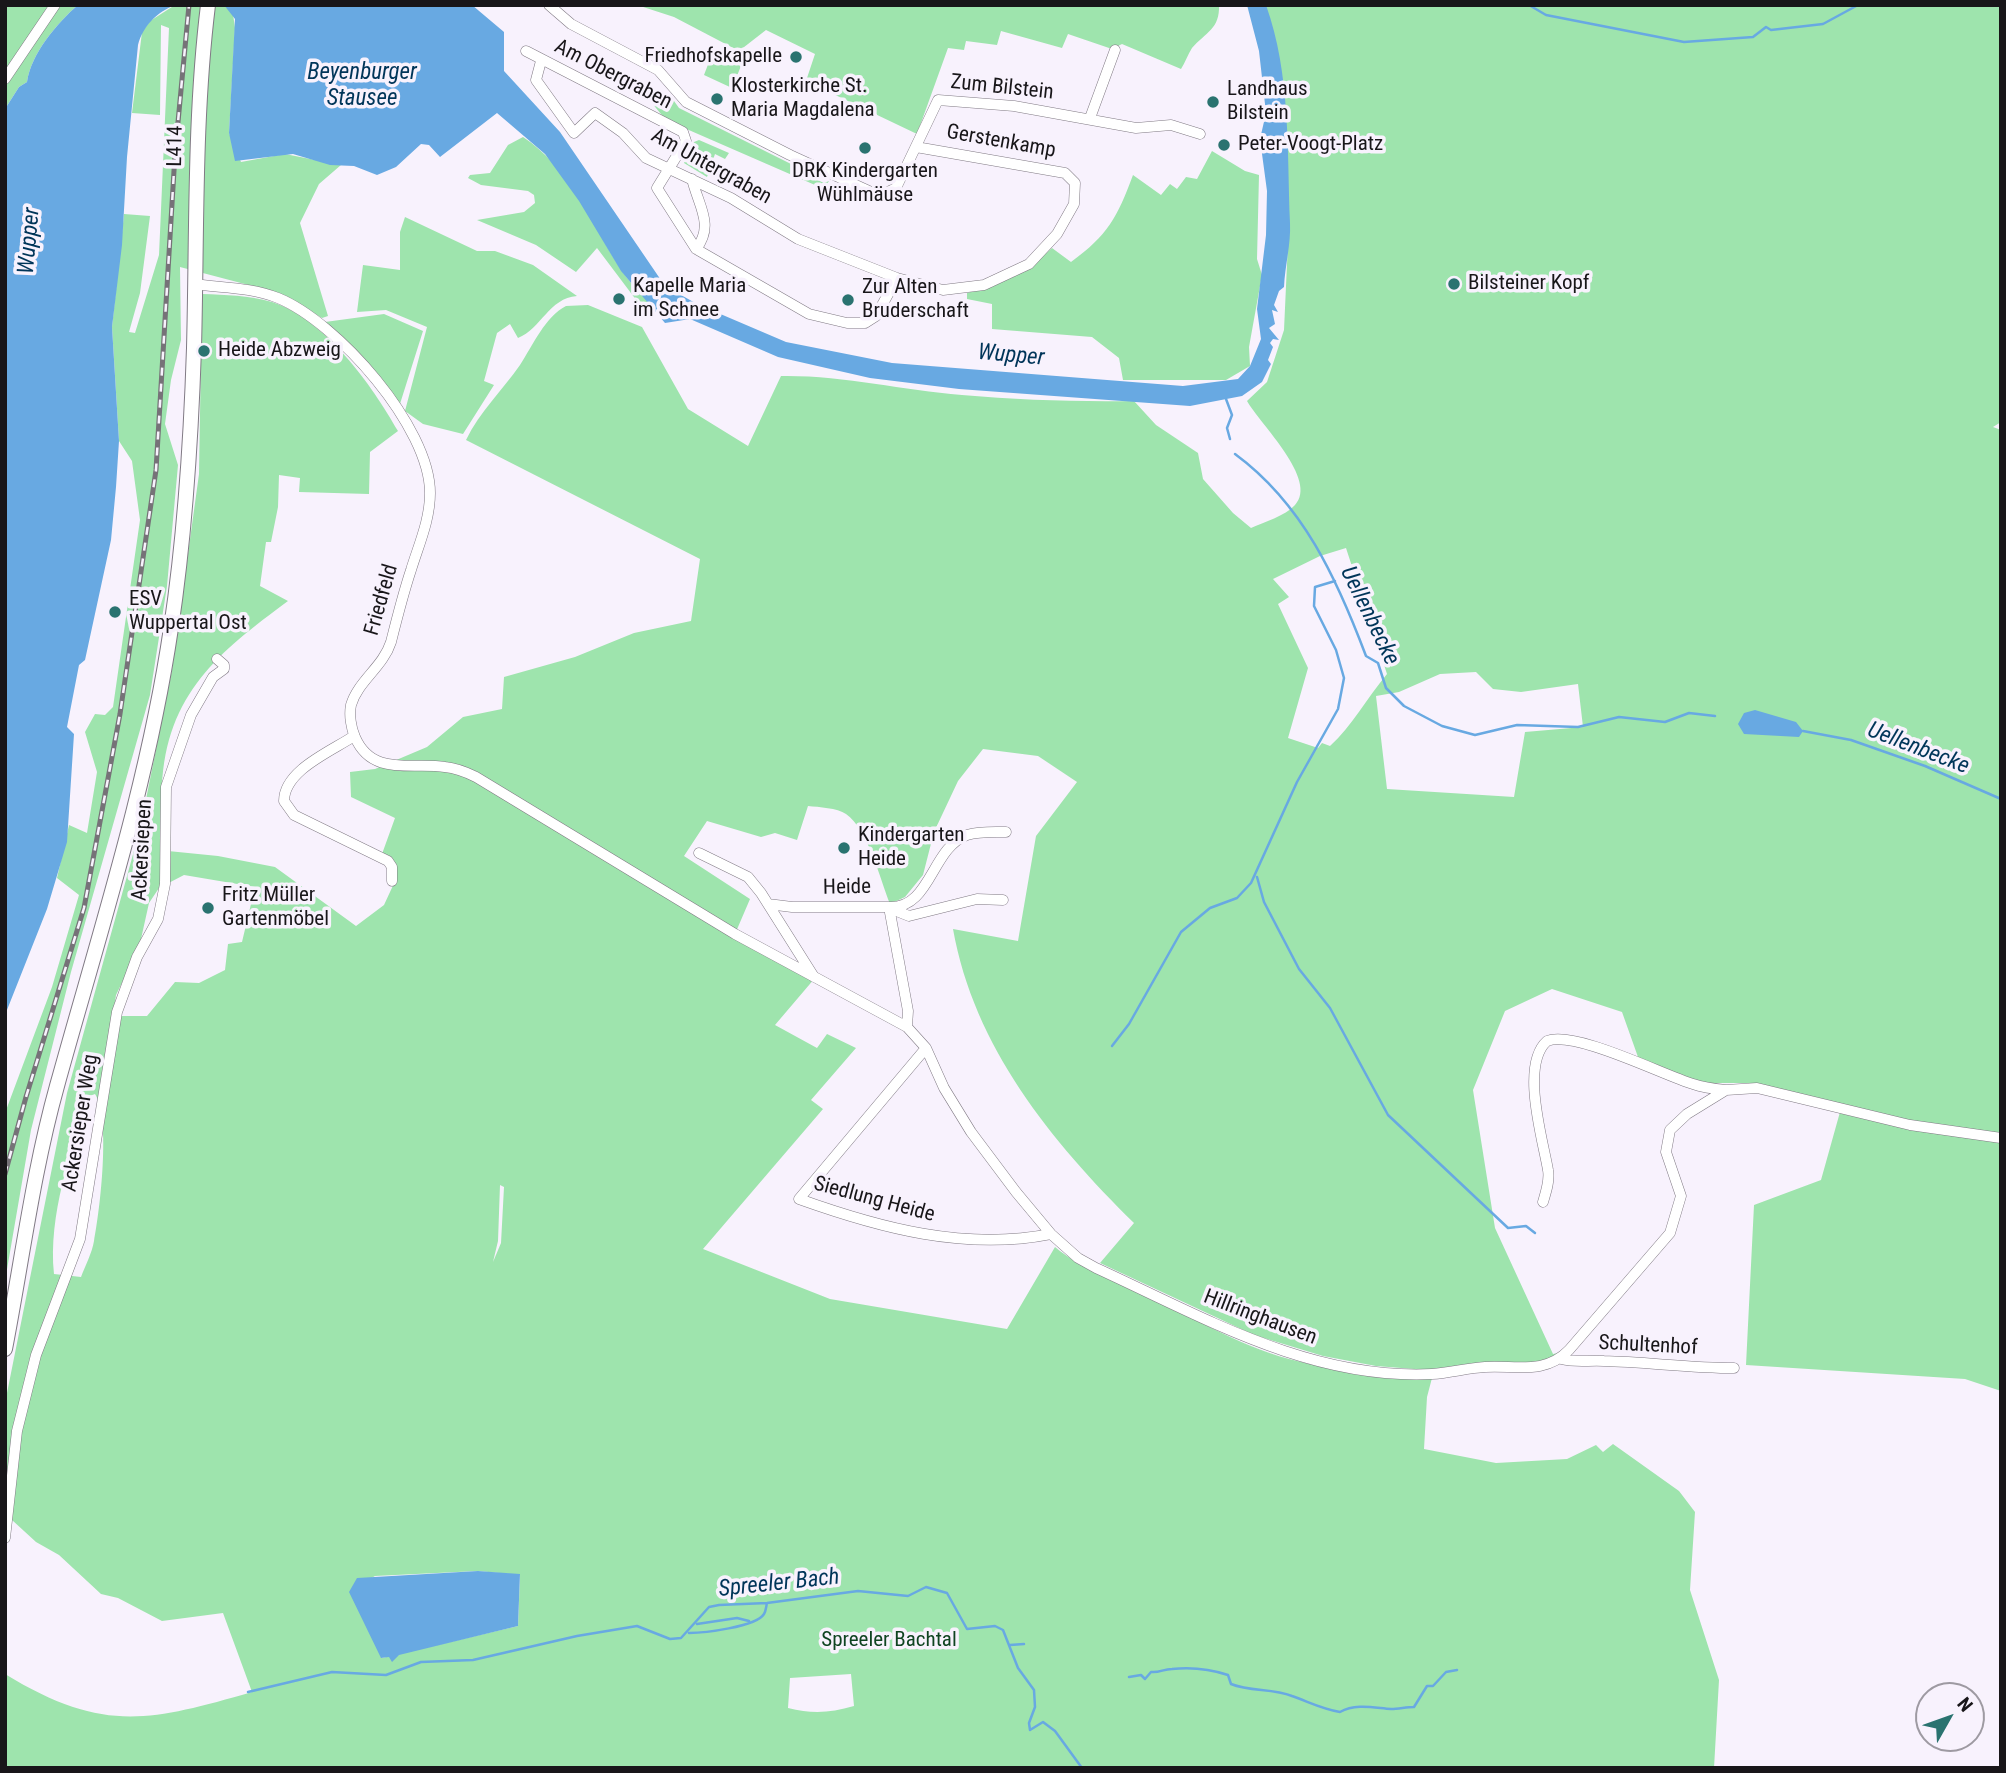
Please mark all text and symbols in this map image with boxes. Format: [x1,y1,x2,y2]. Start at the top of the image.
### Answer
street label: Am Obergraben [550,35,676,115]
place label: Friedhofskapelle [645,44,782,70]
marker: Friedhofskapelle [788,49,804,65]
water label: Beyenburger Stausee [307,59,417,113]
street label: Zum Bilstein [949,70,1055,106]
place label: Klosterkirche St. Maria Magdalena [731,74,875,124]
place label: Landhaus Bilstein [1227,77,1308,127]
marker: Klosterkirche St. Maria Magdalena [709,91,725,107]
marker: Landhaus Bilstein [1205,94,1221,110]
street label: Gerstenkamp [945,120,1057,164]
street label: Am Untergraben [646,124,776,210]
street label: L414 [163,125,189,167]
place label: Peter-Voogt-Platz [1238,132,1383,158]
marker: Peter-Voogt-Platz [1216,137,1232,153]
marker: DRK Kindergarten Wühlmäuse [857,140,873,156]
place label: DRK Kindergarten Wühlmäuse [792,159,938,209]
water label: Wupper [13,207,47,275]
place label: Bilsteiner Kopf [1468,271,1590,297]
place label: Kapelle Maria im Schnee [633,274,746,324]
place label: Zur Alten Bruderschaft [862,275,969,325]
marker: Bilsteiner Kopf [1446,276,1462,292]
marker: Kapelle Maria im Schnee [611,291,627,307]
marker: Zur Alten Bruderschaft [840,292,856,308]
place label: Heide Abzweig [218,338,341,364]
water label: Wupper [977,339,1045,373]
marker: Heide Abzweig [196,343,212,359]
street label: Friedfeld [360,562,404,638]
water label: Uellenbecke [1333,562,1405,670]
place label: ESV Wuppertal Ost [129,587,247,637]
marker: ESV Wuppertal Ost [107,604,123,620]
water label: Uellenbecke [1863,717,1973,781]
street label: Ackersiepen [128,798,158,902]
place label: Kindergarten Heide [858,823,964,873]
marker: Kindergarten Heide [836,840,852,856]
street label: Heide [823,875,871,901]
place label: Fritz Müller Gartenmöbel [222,883,329,933]
marker: Fritz Müller Gartenmöbel [200,900,216,916]
street label: Ackersieper Weg [58,1052,104,1194]
street label: Siedlung Heide [811,1172,937,1228]
street label: Hillringhausen [1200,1285,1320,1351]
street label: Schultenhof [1598,1331,1698,1361]
water label: Spreeler Bach [717,1564,841,1604]
park label: Spreeler Bachtal [821,1628,957,1654]
north arrow [1915,1682,1985,1752]
text: N [1952,1693,1977,1716]

